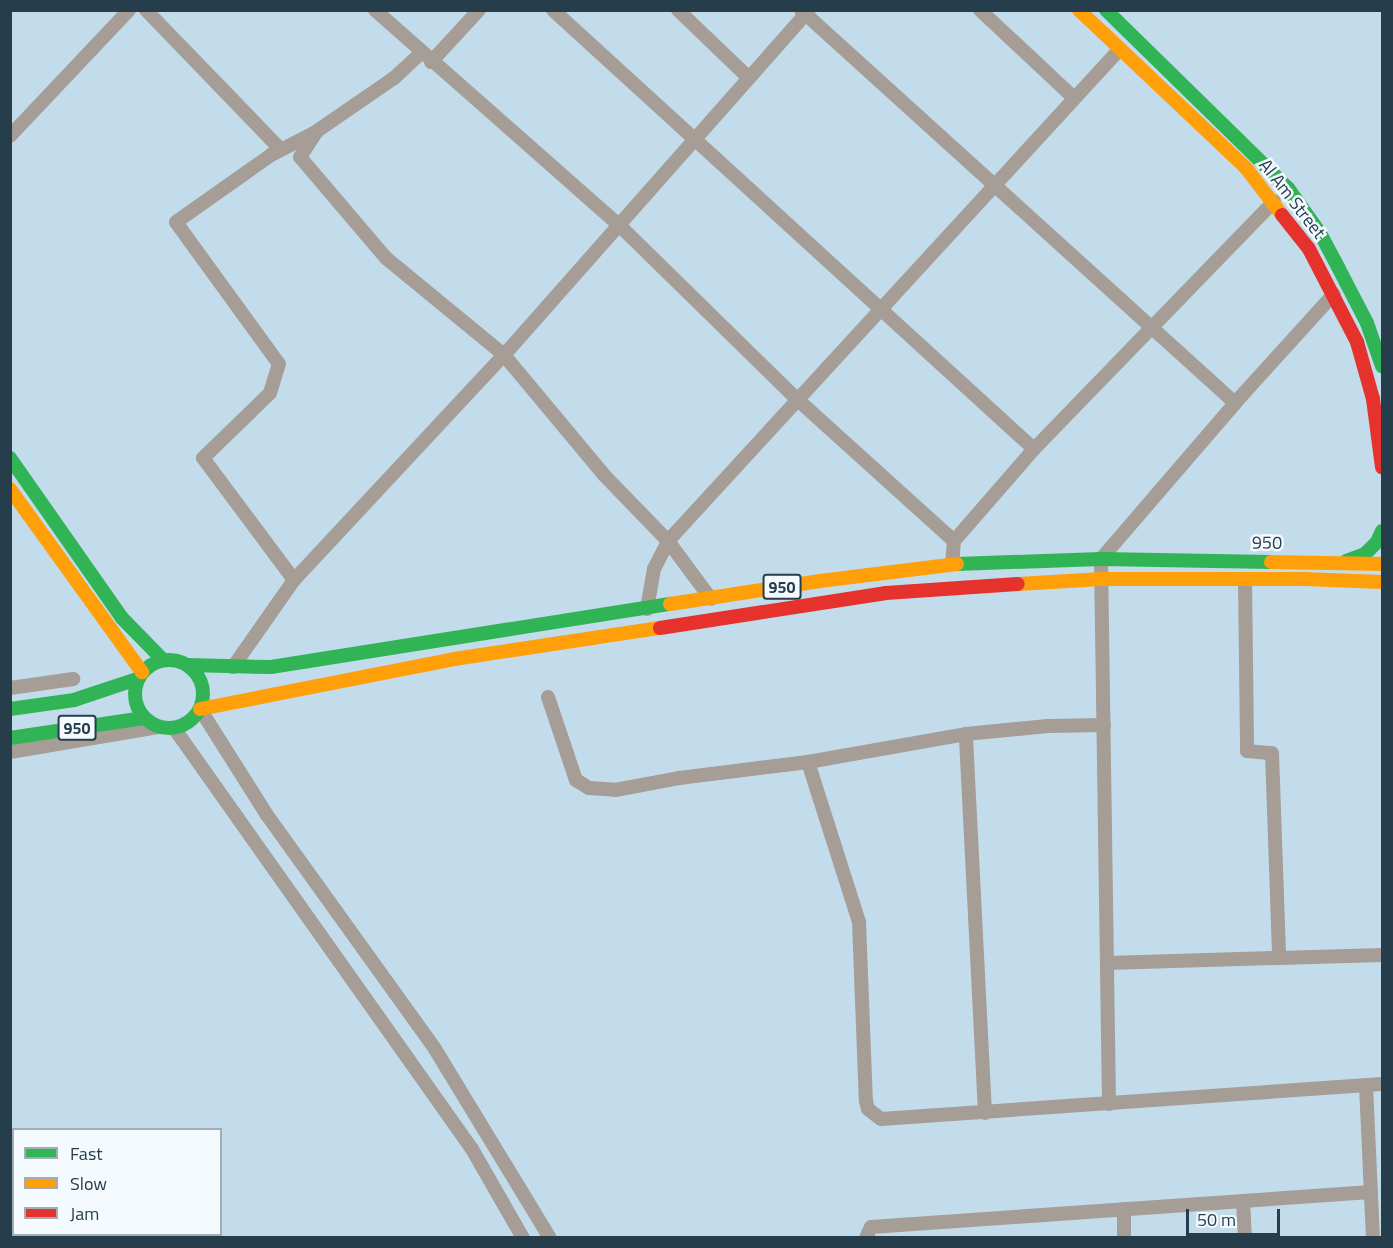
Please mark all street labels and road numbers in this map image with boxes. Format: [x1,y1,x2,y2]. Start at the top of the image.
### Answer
street label: Al Am Street [1254,155,1330,243]
street label: 950 [1252,532,1282,554]
road number: 950 [762,574,802,600]
road number: 950 [58,715,97,741]

